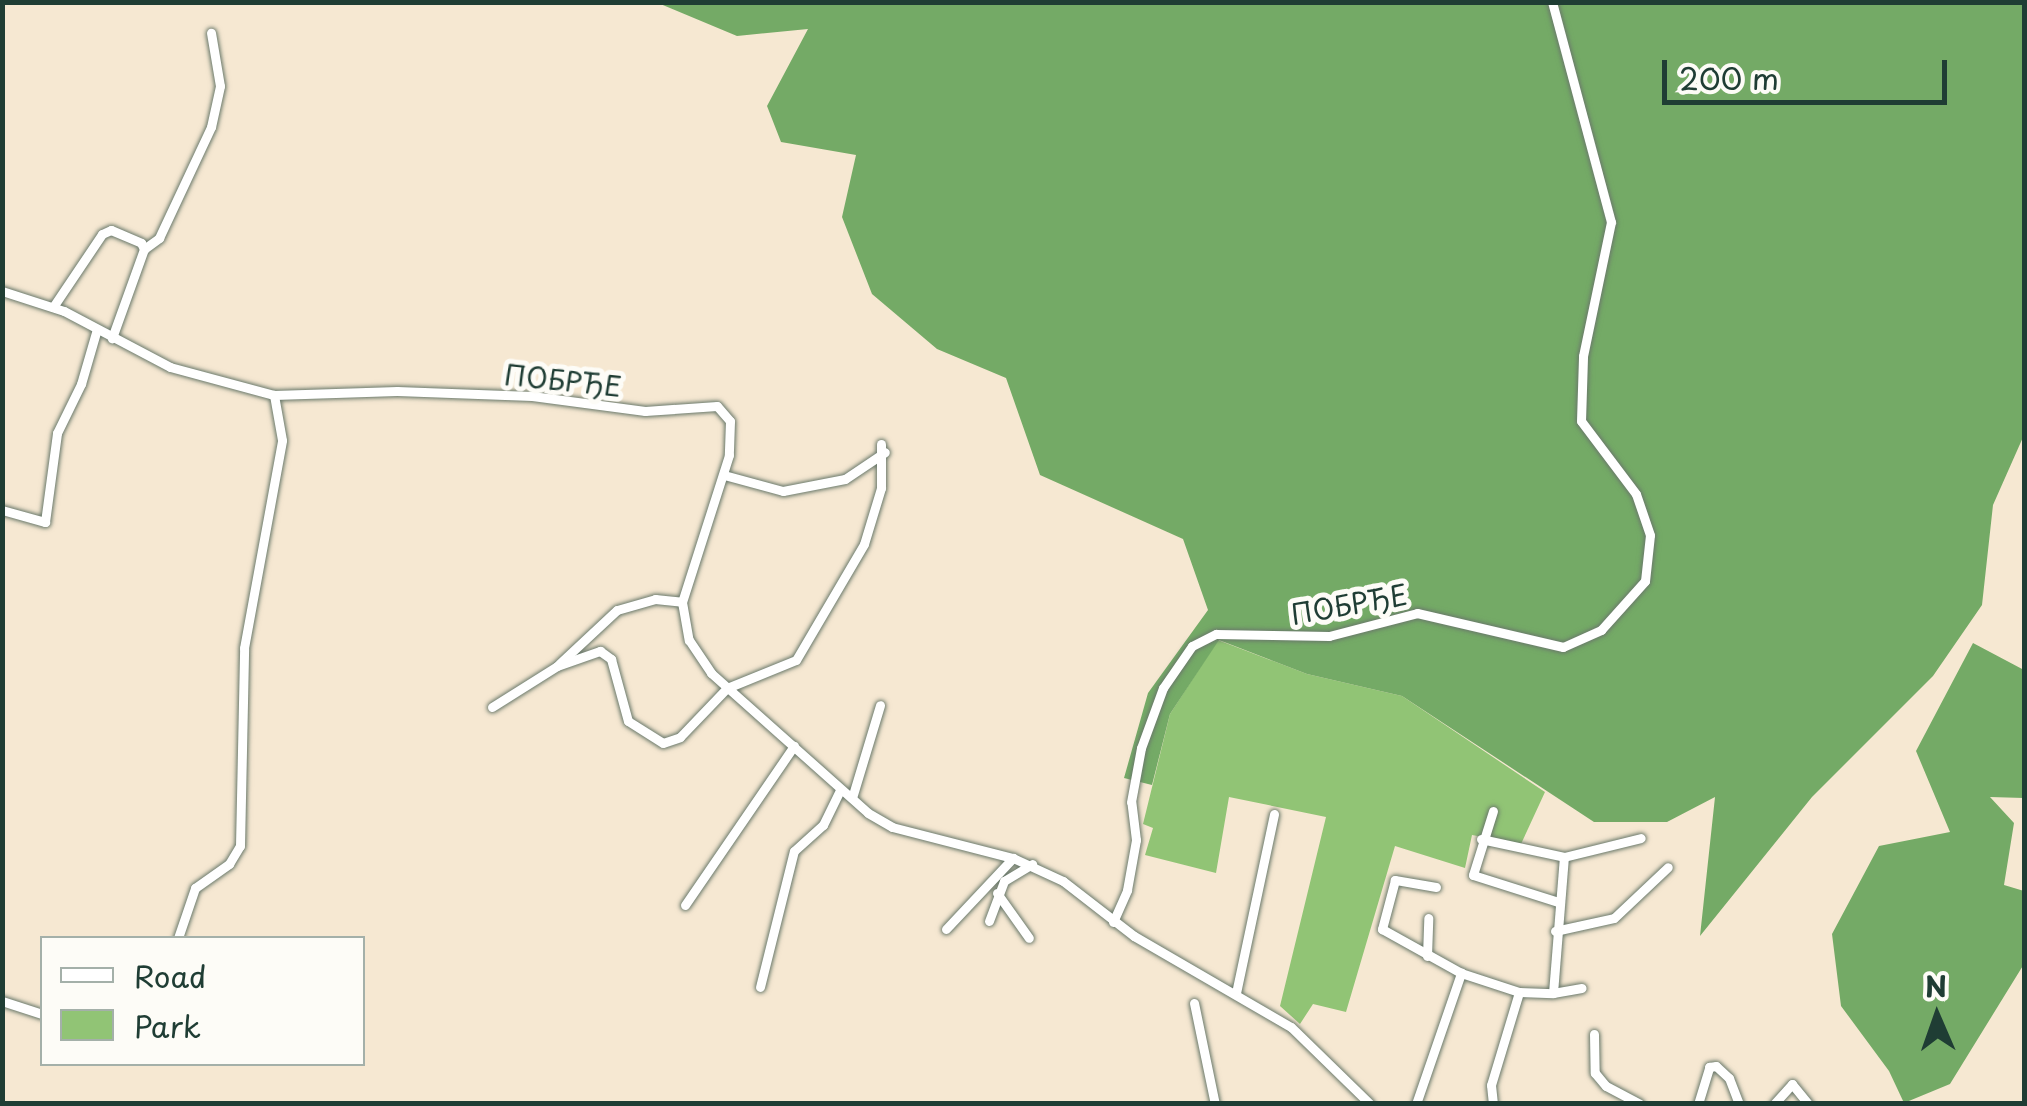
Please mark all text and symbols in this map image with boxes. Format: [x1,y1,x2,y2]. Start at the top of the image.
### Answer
scale bar [1667,40,1952,102]
text: 200 m [1679,55,1779,100]
street label: ПОБРЂЕ [503,357,623,403]
street label: ПОБРЂЕ [1288,577,1410,631]
legend [40,936,365,1066]
text: Road [134,953,207,998]
text: N [1924,964,1948,1007]
north arrow [1887,966,1987,1066]
text: Park [134,1003,201,1048]

